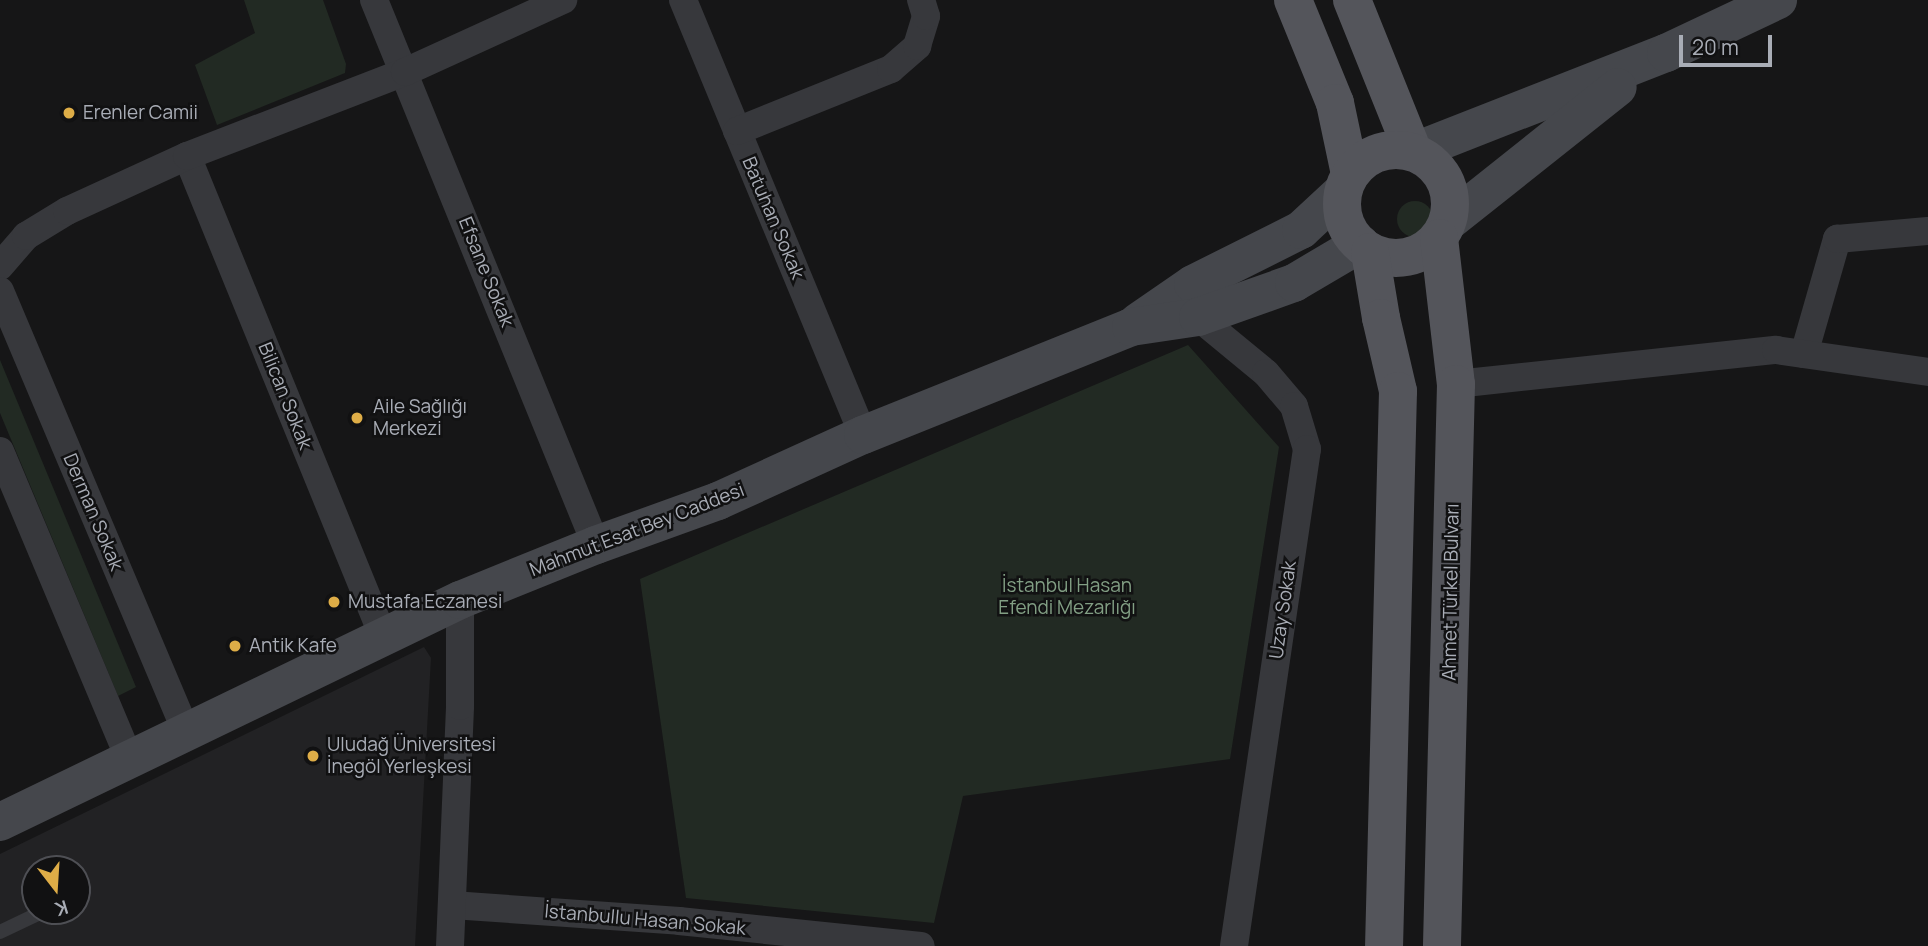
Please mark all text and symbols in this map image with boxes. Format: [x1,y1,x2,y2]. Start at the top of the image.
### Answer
scale bar [1683,21,1776,65]
text: 20 m [1692,33,1739,61]
place label: Erenler Camii [83,102,198,124]
marker: Erenler Camii [61,105,77,121]
street label: Batuhan Sokak [737,154,809,282]
street label: Efsane Sokak [454,214,518,330]
street label: Bilican Sokak [253,339,317,453]
place label: Aile Sağlığı Merkezi [373,396,467,440]
marker: Aile Sağlığı Merkezi [347,408,367,428]
street label: Derman Sokak [58,450,128,574]
street label: Mahmut Esat Bey Caddesi [527,479,747,581]
street label: Ahmet Türkel Bulvarı [1438,503,1464,681]
street label: Uzay Sokak [1265,559,1301,661]
park label: İstanbul Hasan Efendi Mezarlığı [998,575,1136,619]
place label: Mustafa Eczanesi [348,591,502,613]
marker: Mustafa Eczanesi [326,594,342,610]
place label: Antik Kafe [249,635,337,657]
marker: Antik Kafe [227,638,243,654]
place label: Uludağ Üniversitesi İnegöl Yerleşkesi [327,734,496,778]
marker: Uludağ Üniversitesi İnegöl Yerleşkesi [305,748,321,764]
north arrow [21,855,91,925]
text: K [52,894,71,922]
street label: İstanbullu Hasan Sokak [543,900,747,940]

